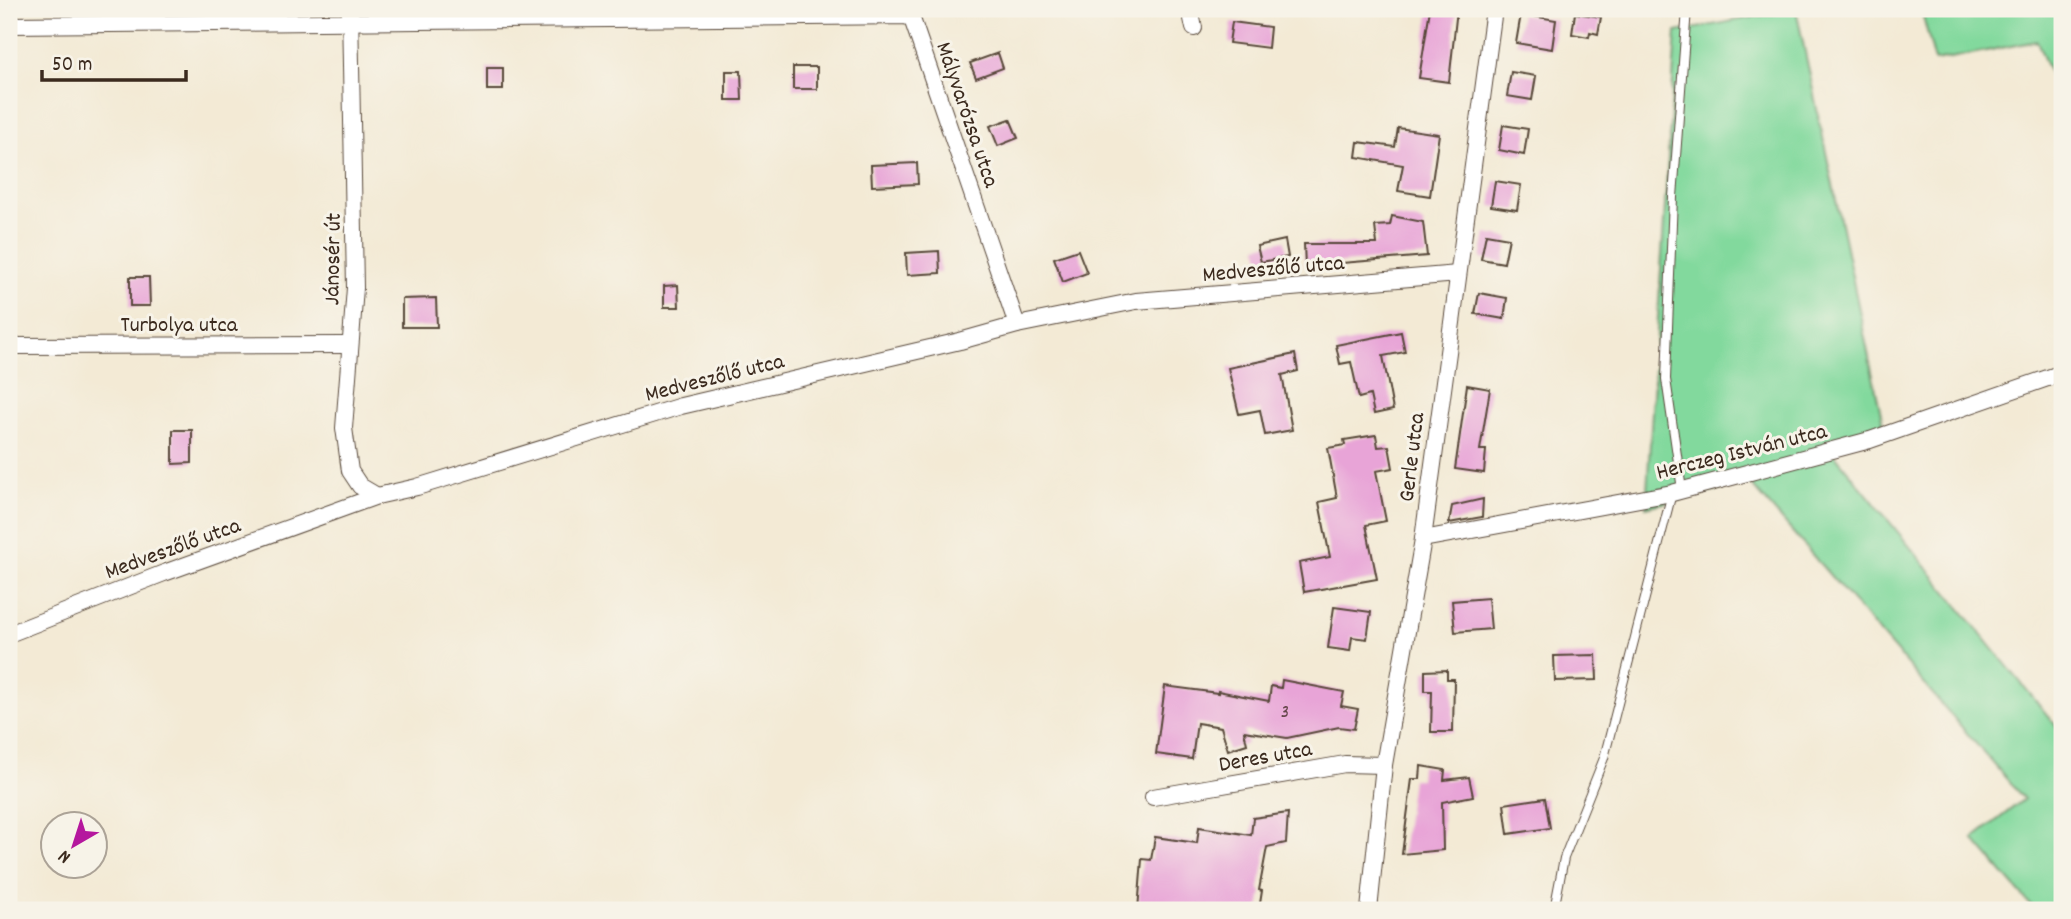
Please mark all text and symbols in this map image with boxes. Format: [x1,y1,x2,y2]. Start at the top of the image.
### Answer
scale bar [42,38,186,82]
street label: Mályvarózsa utca [925,38,1006,193]
text: 50 m [52,51,92,81]
street label: Jánosér út [317,213,352,306]
street label: Medveszőlő utca [1201,248,1347,293]
street label: Turbolya utca [120,310,239,343]
street label: Medveszőlő utca [642,346,789,413]
street label: Gerle utca [1392,410,1435,504]
street label: Herczeg István utca [1653,416,1832,491]
street label: Medveszőlő utca [101,510,247,590]
house number: 3 [1281,700,1289,727]
street label: Deres utca [1216,734,1316,783]
north arrow [38,810,108,880]
text: N [53,842,78,869]

